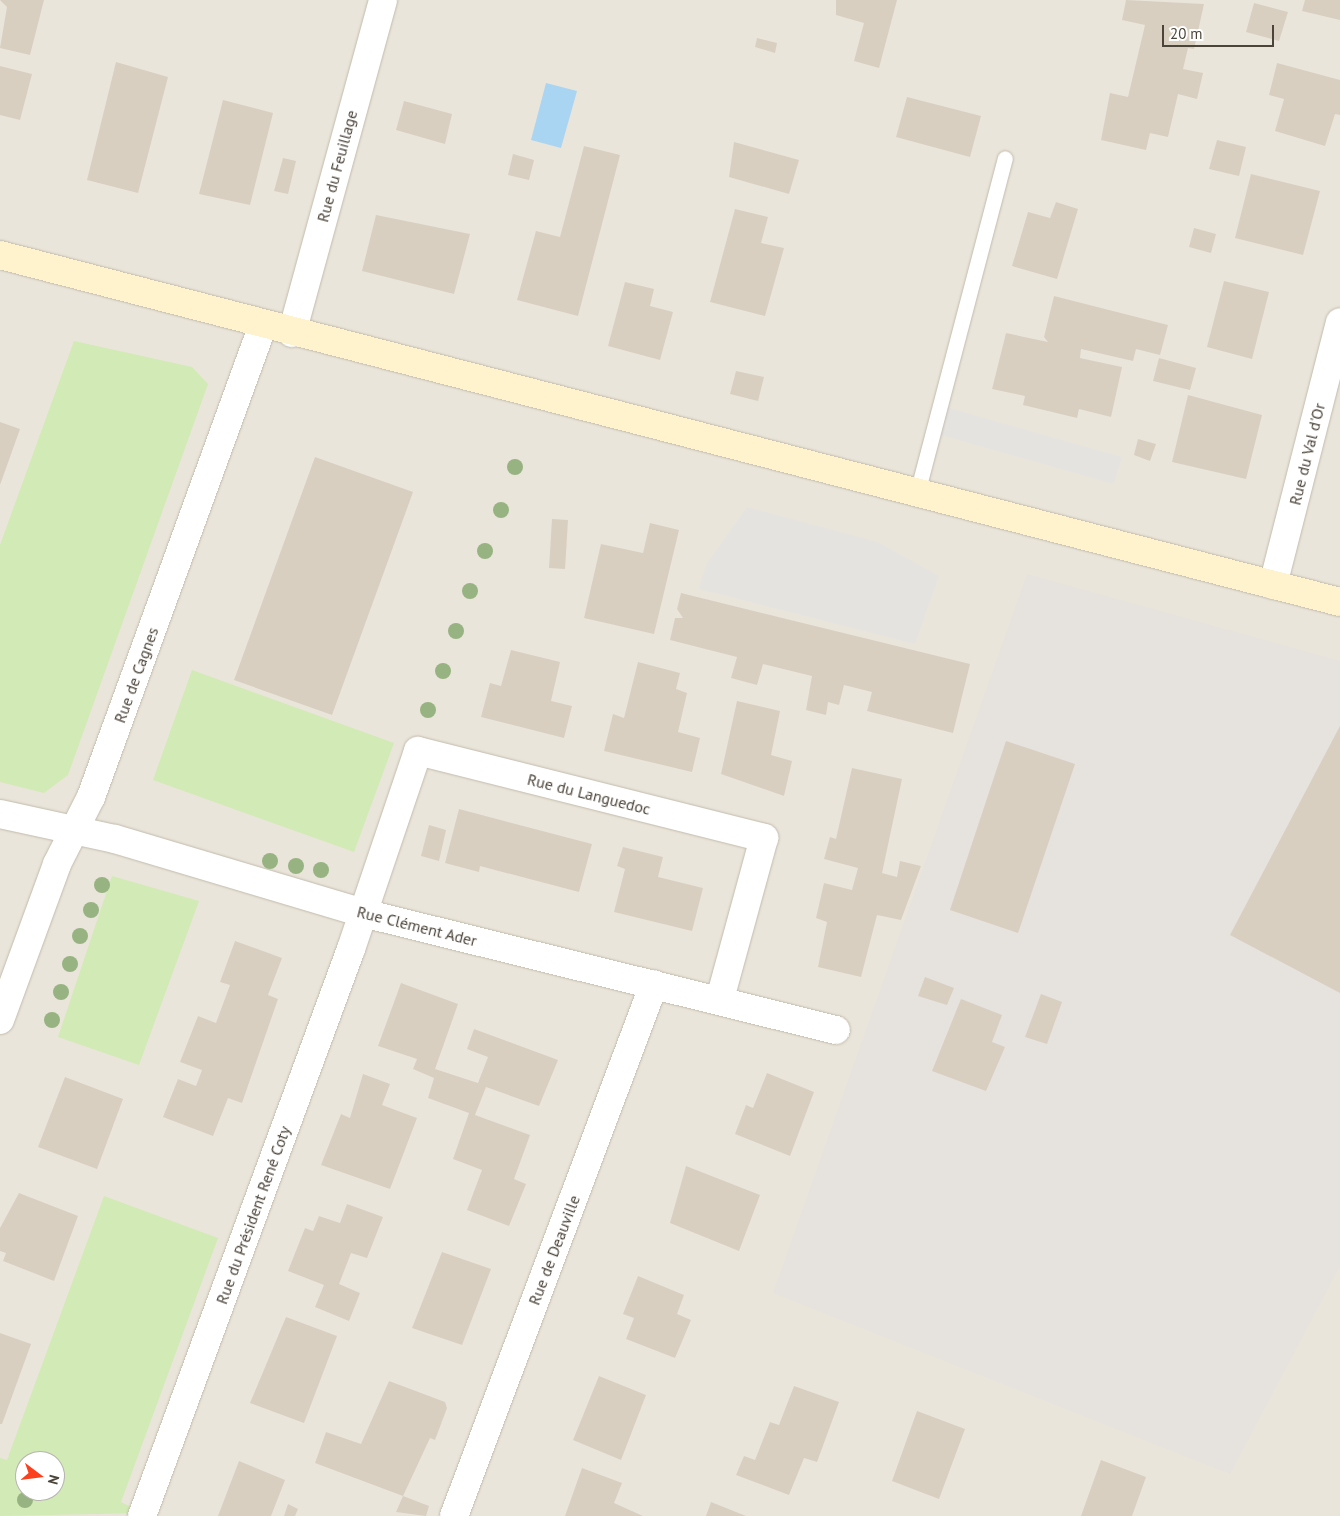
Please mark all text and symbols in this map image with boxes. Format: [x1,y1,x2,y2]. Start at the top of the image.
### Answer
scale bar [1165,15,1278,47]
text: 20 m [1170,24,1203,43]
street label: Rue du Feuillage [313,108,361,224]
street label: Rue du Val d'Or [1285,401,1329,507]
street label: Rue de Cagnes [110,625,162,725]
street label: Rue du Languedoc [525,769,653,819]
street label: Rue Clément Ader [355,902,479,950]
street label: Rue du Président René Coty [212,1123,294,1307]
street label: Rue de Deauville [524,1192,584,1308]
north arrow [15,1451,65,1501]
text: N [44,1473,63,1486]

